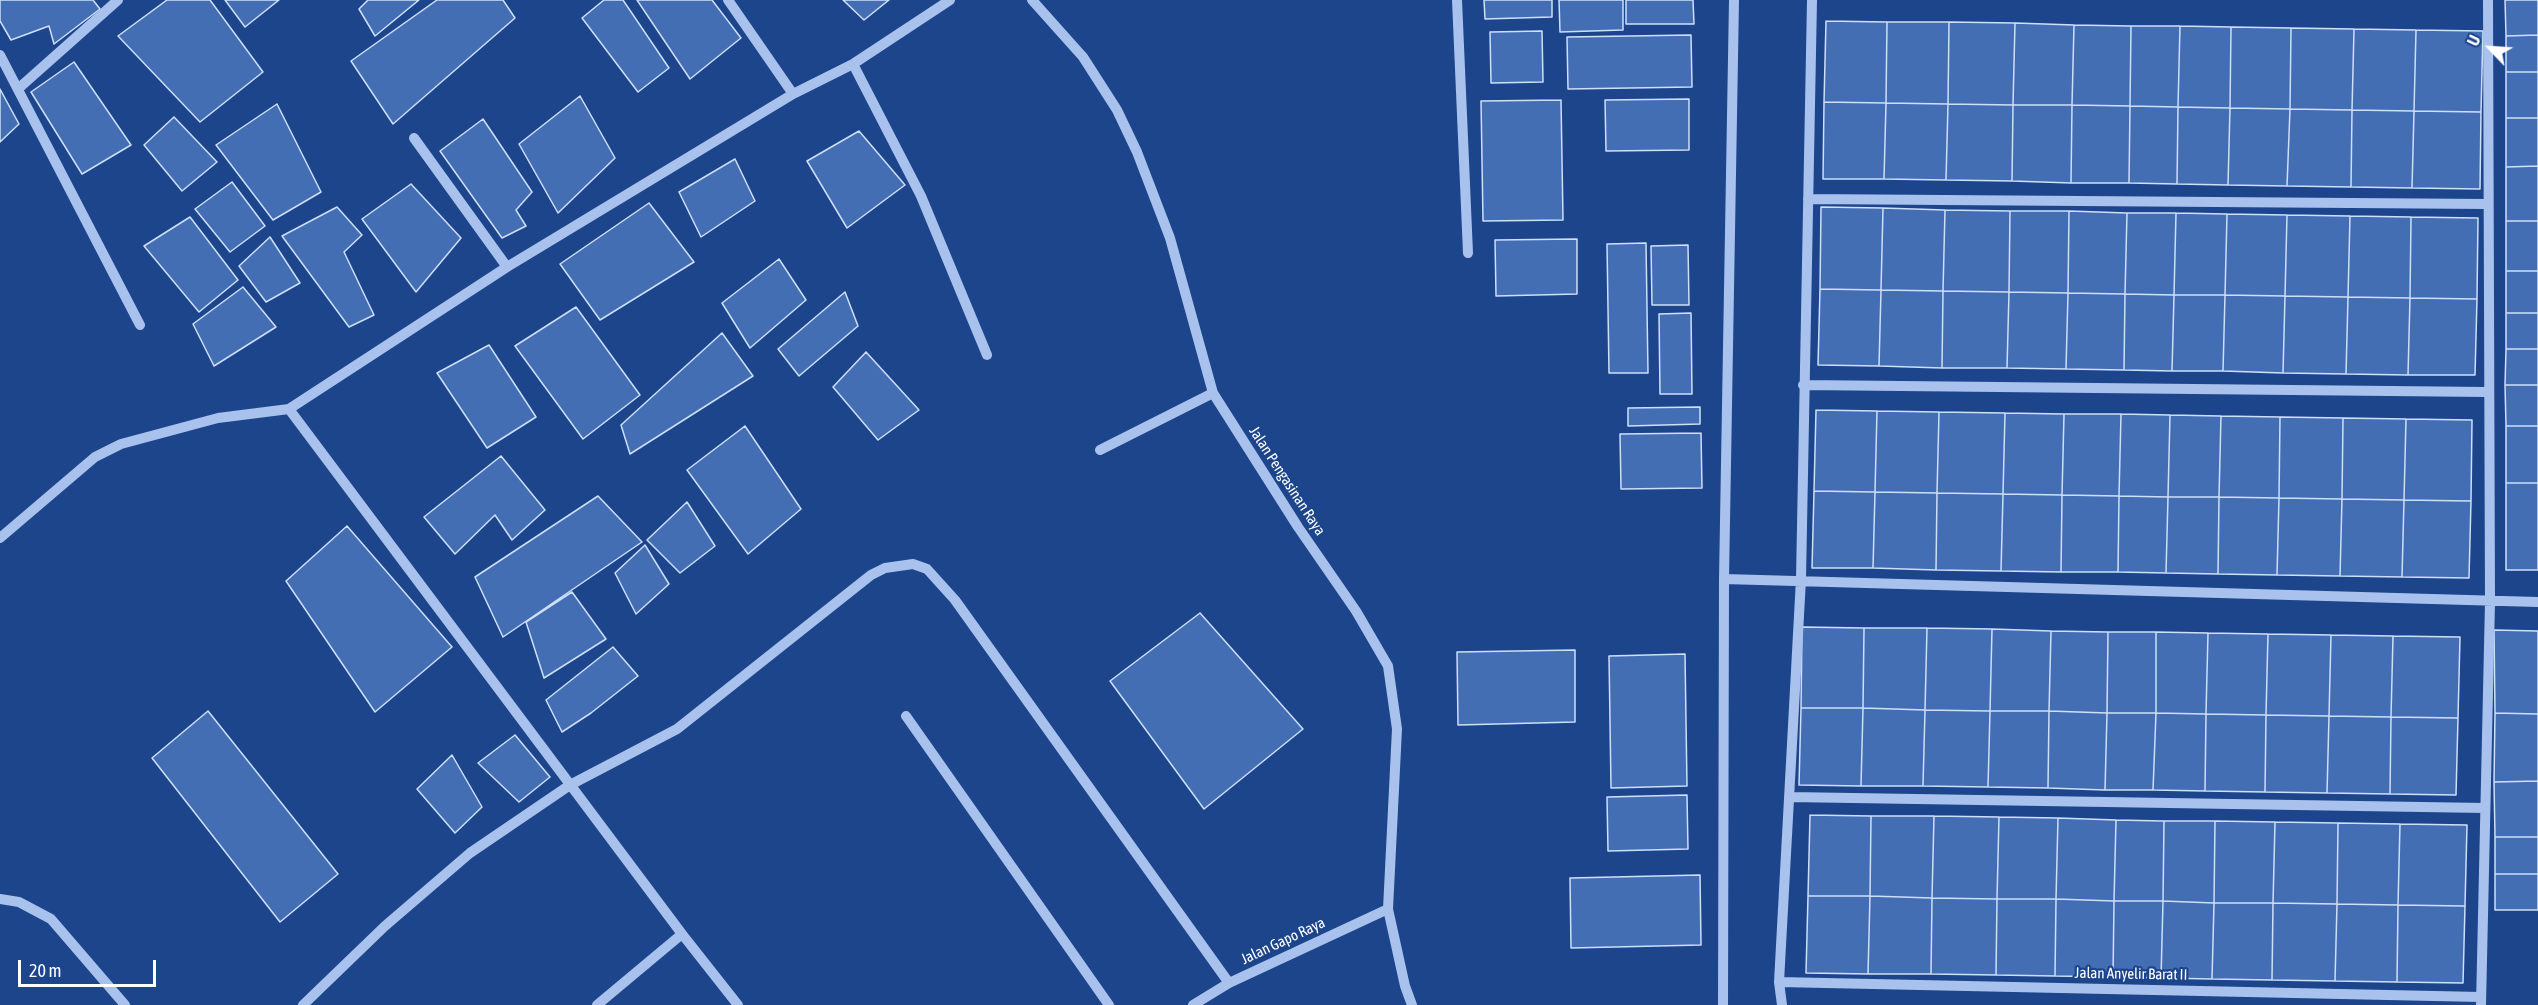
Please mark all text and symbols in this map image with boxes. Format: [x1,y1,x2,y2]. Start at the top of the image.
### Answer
north arrow [2460,18,2520,78]
text: U [2464,32,2484,48]
street label: Jalan Pengasinan Raya [1245,423,1329,539]
street label: Jalan Gapo Raya [1238,914,1328,968]
scale bar [21,948,159,986]
text: 20 m [29,960,61,981]
street label: Jalan Anyelir Barat II [2075,964,2187,984]

